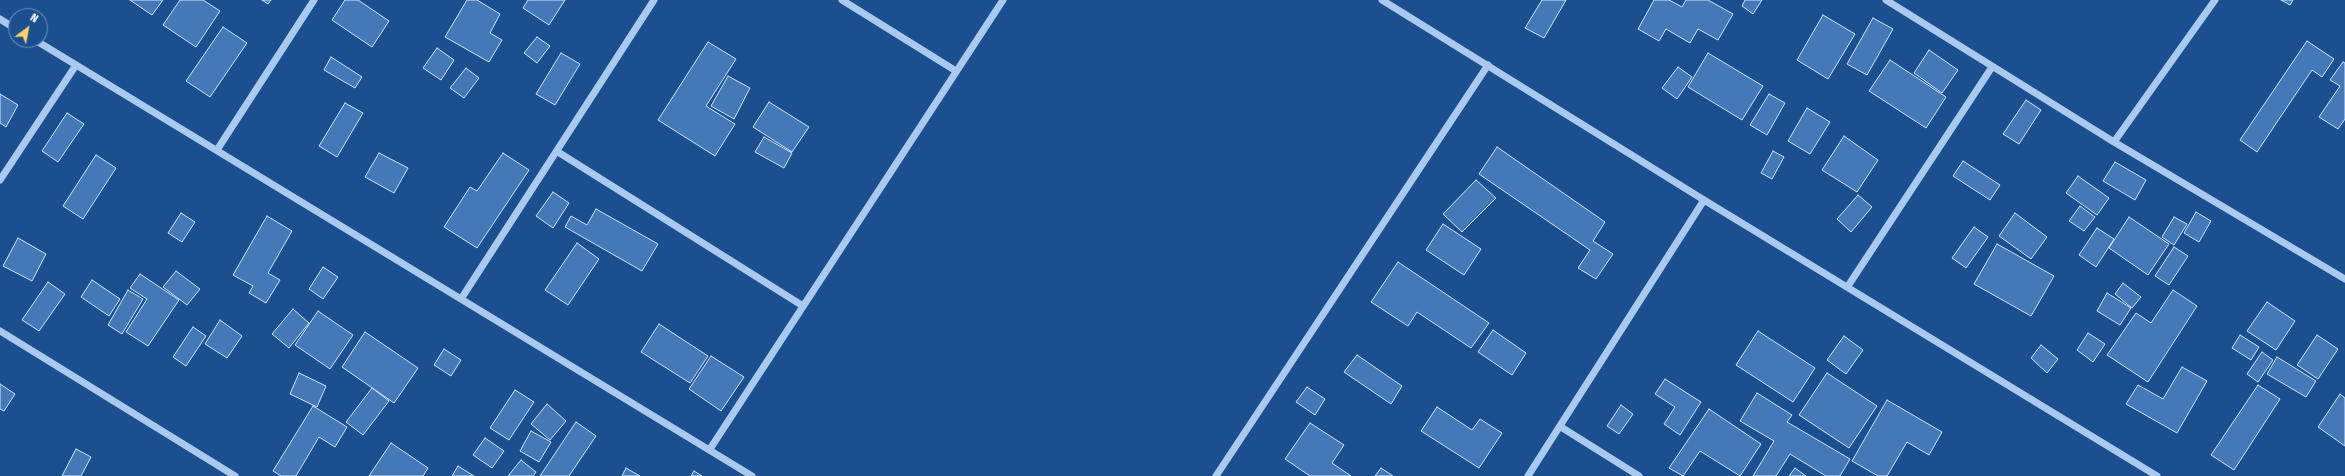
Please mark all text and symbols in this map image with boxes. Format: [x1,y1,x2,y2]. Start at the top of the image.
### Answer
north arrow [8,8,48,48]
text: N [28,11,40,26]

